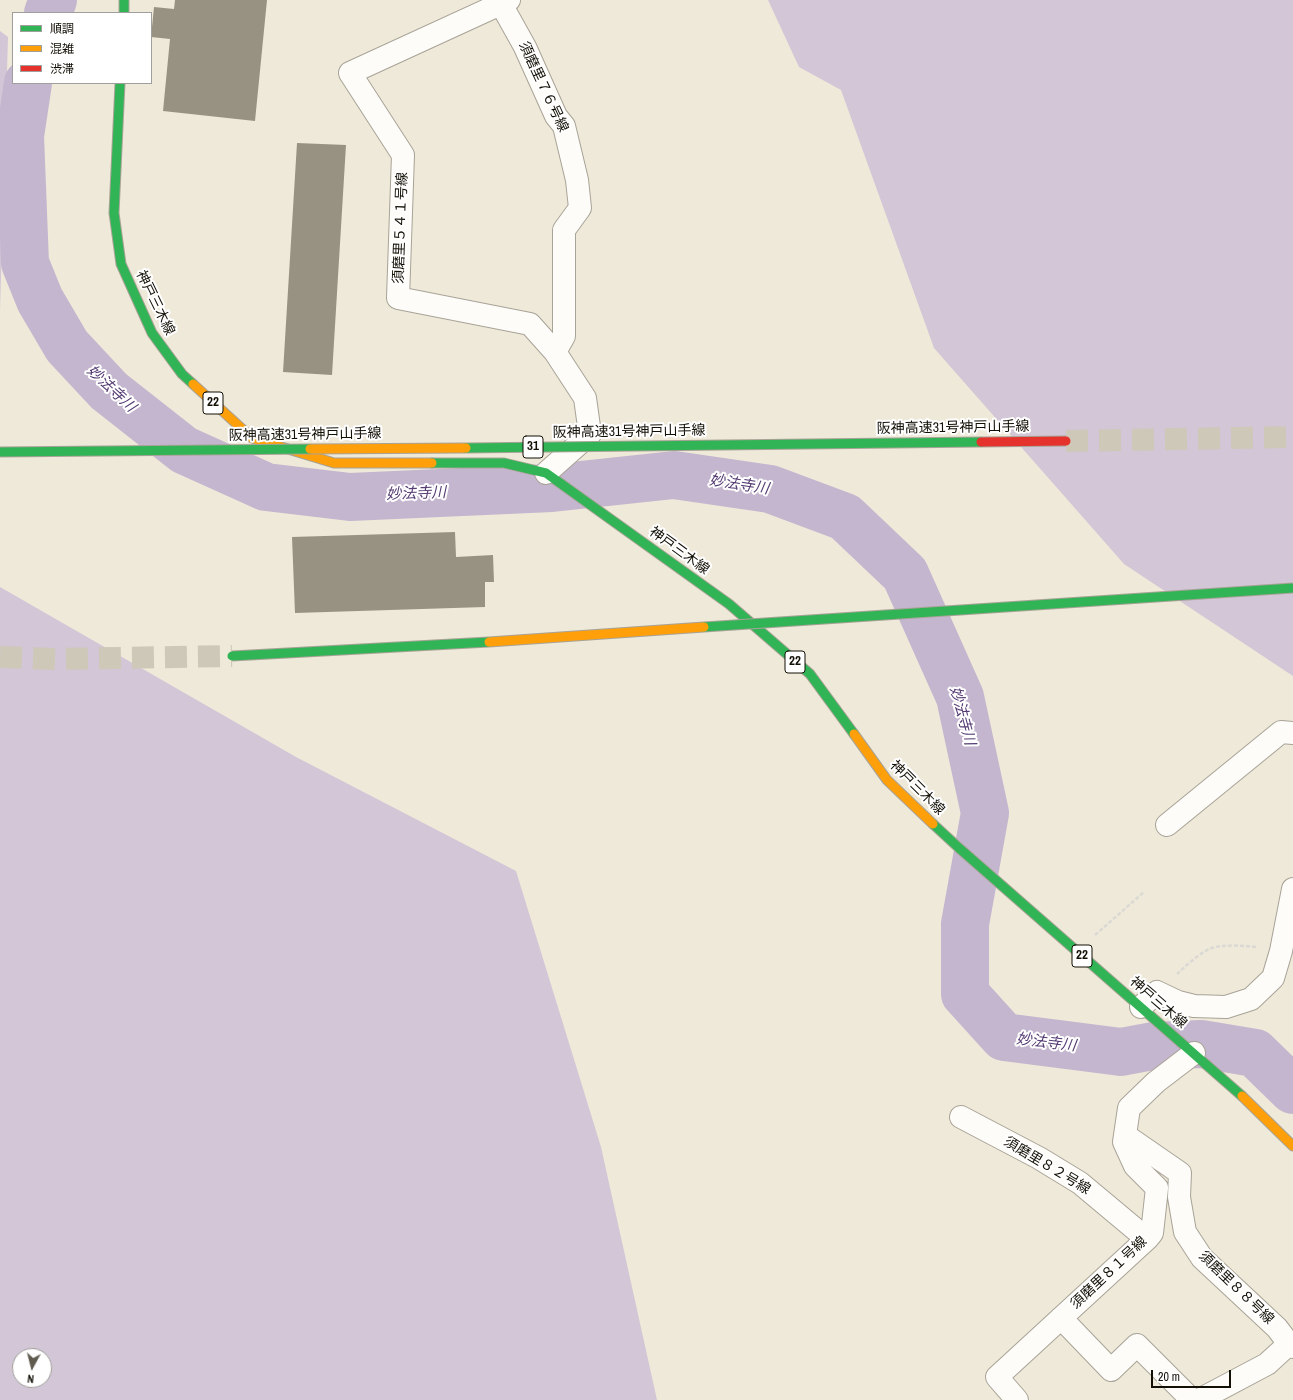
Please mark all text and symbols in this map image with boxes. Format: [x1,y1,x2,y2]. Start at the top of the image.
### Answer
legend [12,12,152,84]
text: 順調 [50,21,74,37]
street label: 須磨里７６号線 [515,39,571,135]
text: 混雑 [50,41,74,57]
text: 渋滞 [50,61,74,77]
street label: 須磨里５４１号線 [391,172,411,284]
street label: 神戸三木線 [132,268,178,338]
water label: 妙法寺川 [83,362,139,416]
road number: 22 [203,392,223,414]
street label: 阪神高速31号神戸山手線 [876,418,1030,438]
street label: 阪神高速31号神戸山手線 [552,422,706,442]
street label: 阪神高速31号神戸山手線 [228,425,382,445]
road number: 31 [523,436,543,458]
water label: 妙法寺川 [708,471,770,499]
water label: 妙法寺川 [386,484,446,504]
street label: 神戸三木線 [646,524,712,578]
road number: 22 [785,651,805,673]
water label: 妙法寺川 [946,685,978,747]
street label: 神戸三木線 [886,757,948,819]
road number: 22 [1072,945,1092,967]
street label: 神戸三木線 [1126,974,1190,1032]
water label: 妙法寺川 [1015,1030,1077,1056]
street label: 須磨里８２号線 [1001,1134,1093,1198]
street label: 須磨里８１号線 [1067,1233,1151,1313]
street label: 須磨里８８号線 [1195,1248,1277,1328]
north arrow [12,1348,52,1388]
scale bar [1153,1362,1233,1388]
text: 20 m [1158,1369,1180,1385]
text: N [27,1372,35,1386]

